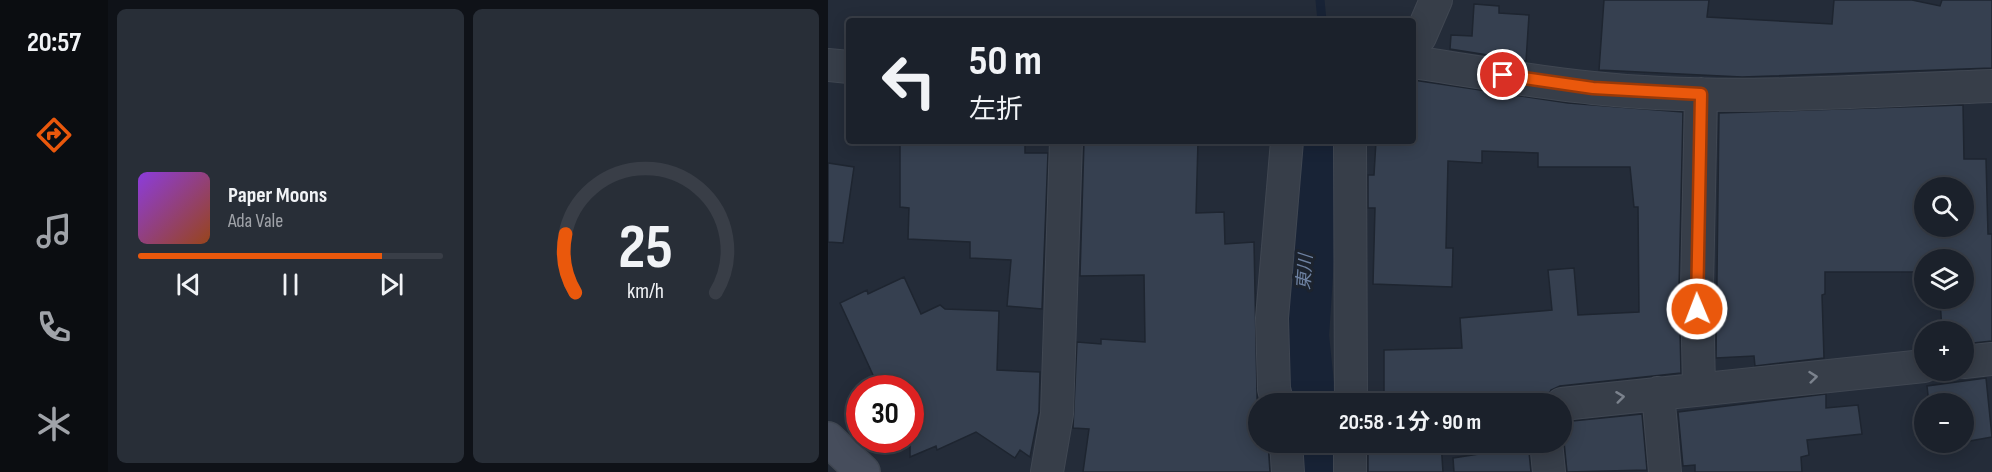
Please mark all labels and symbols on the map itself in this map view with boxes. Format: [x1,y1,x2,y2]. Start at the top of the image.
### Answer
pin [1477,49,1528,100]
water label: 東川 [1293,251,1317,291]
position arrow [1665,277,1729,341]
one-way arrow [1809,371,1818,384]
speed limit sign: 30 [846,375,924,453]
one-way arrow [1615,392,1624,404]

